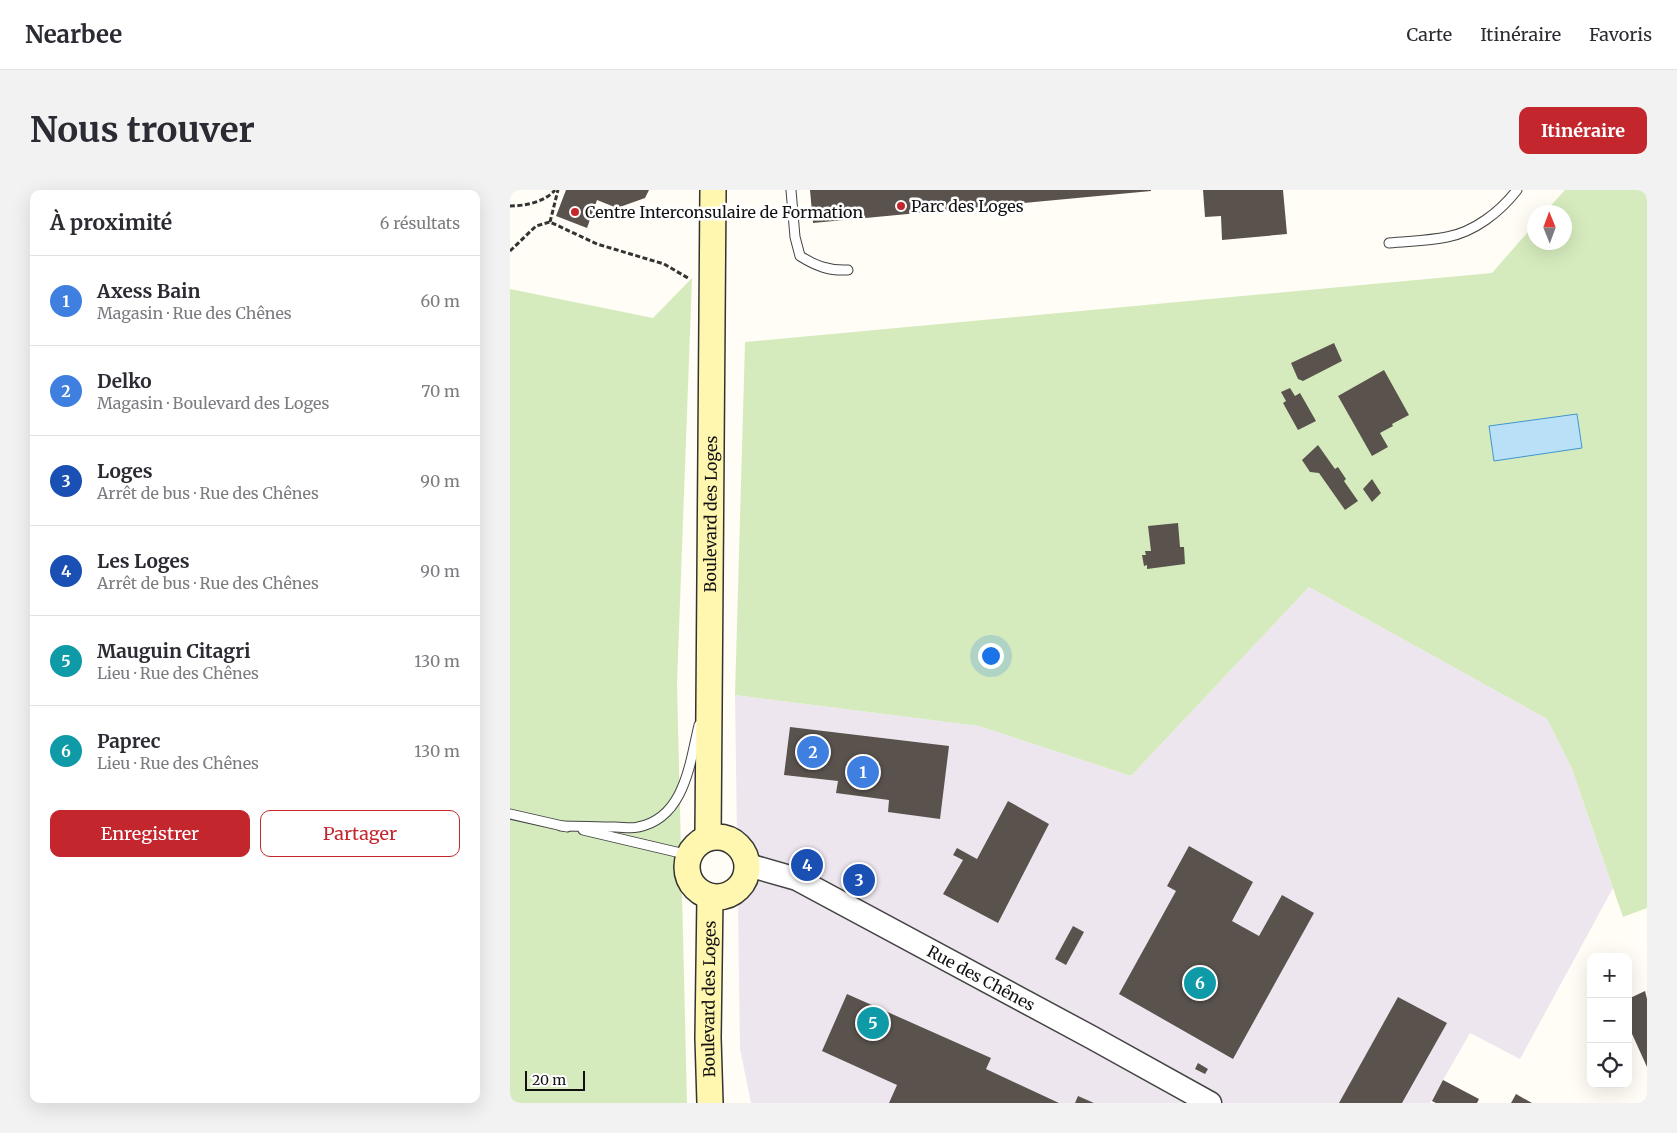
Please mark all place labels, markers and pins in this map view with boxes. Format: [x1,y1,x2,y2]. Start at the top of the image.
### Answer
place label: Parc des Loges [911,196,1024,216]
marker: Parc des Loges [895,200,907,212]
place label: Centre Interconsulaire de Formation [585,202,863,222]
marker: Centre Interconsulaire de Formation [569,206,581,218]
pin: 2 [797,733,829,771]
pin: 1 [847,753,879,791]
pin: 4 [791,846,823,884]
pin: 3 [843,861,875,899]
pin: 6 [1184,964,1216,1002]
pin: 5 [857,1004,889,1042]

